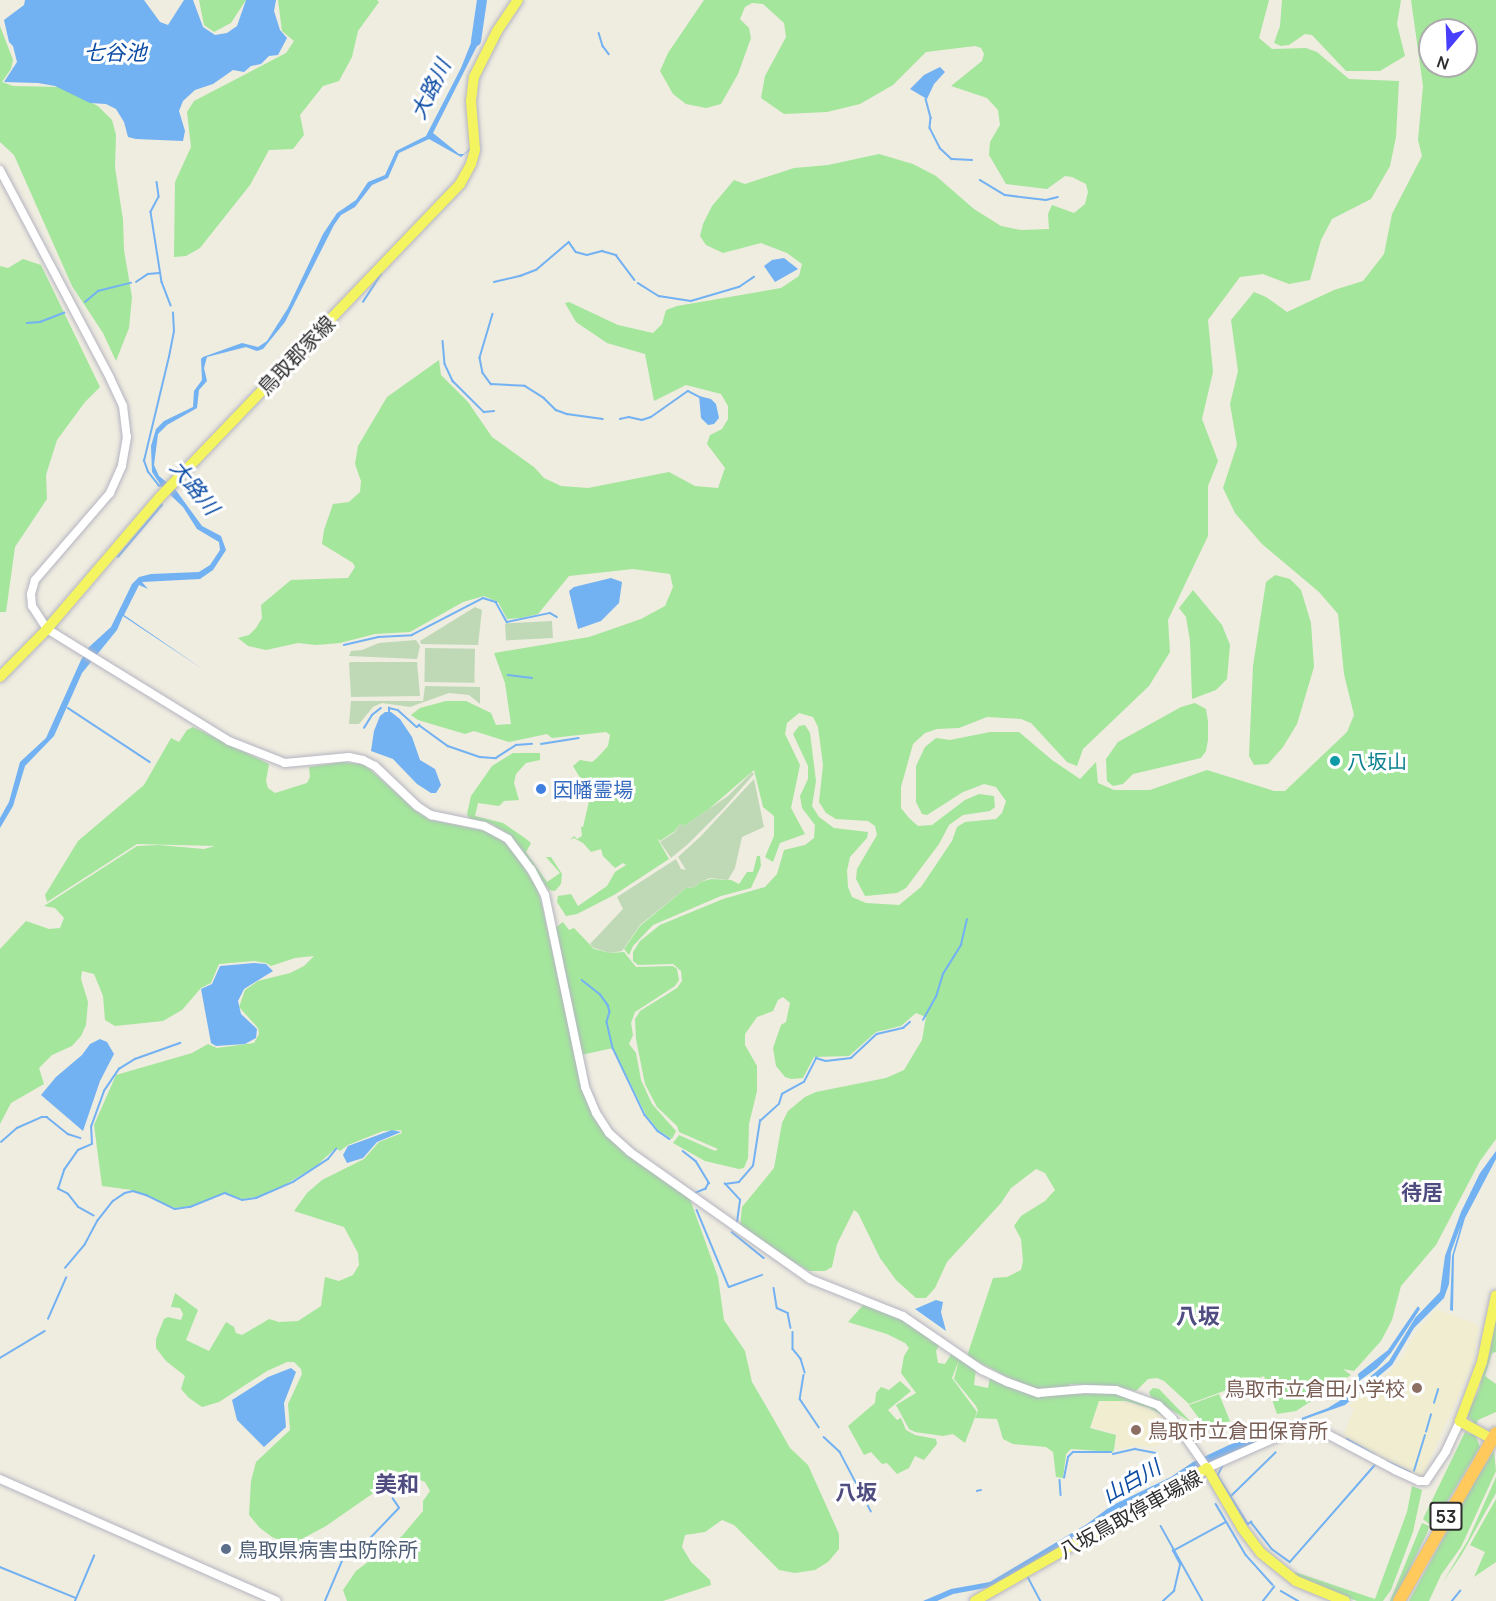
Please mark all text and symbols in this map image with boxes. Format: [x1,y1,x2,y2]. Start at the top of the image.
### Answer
north arrow [1418,18,1478,78]
water label: 七谷池 [84,39,146,65]
text: N [1434,51,1452,75]
water label: 大路川 [405,55,455,123]
street label: 鳥取郡家線 [253,311,339,399]
water label: 大路川 [165,455,225,519]
place label: 八坂山 [1347,749,1407,773]
marker: 八坂山 [1328,754,1342,768]
place label: 因幡霊場 [553,777,633,801]
marker: 因幡霊場 [534,782,548,796]
district label: 待居 [1401,1179,1443,1205]
district label: 八坂 [1176,1304,1220,1330]
place label: 鳥取市立倉田小学校 [1225,1376,1405,1400]
marker: 鳥取市立倉田小学校 [1410,1381,1424,1395]
place label: 鳥取市立倉田保育所 [1148,1418,1328,1442]
marker: 鳥取市立倉田保育所 [1129,1423,1143,1437]
water label: 山白川 [1097,1454,1165,1508]
street label: 八坂鳥取停車場線 [1054,1465,1206,1563]
district label: 美和 [375,1472,419,1498]
district label: 八坂 [835,1479,877,1505]
road number: 53 [1428,1501,1464,1531]
place label: 鳥取県病害虫防除所 [238,1537,418,1561]
marker: 鳥取県病害虫防除所 [219,1542,233,1556]

